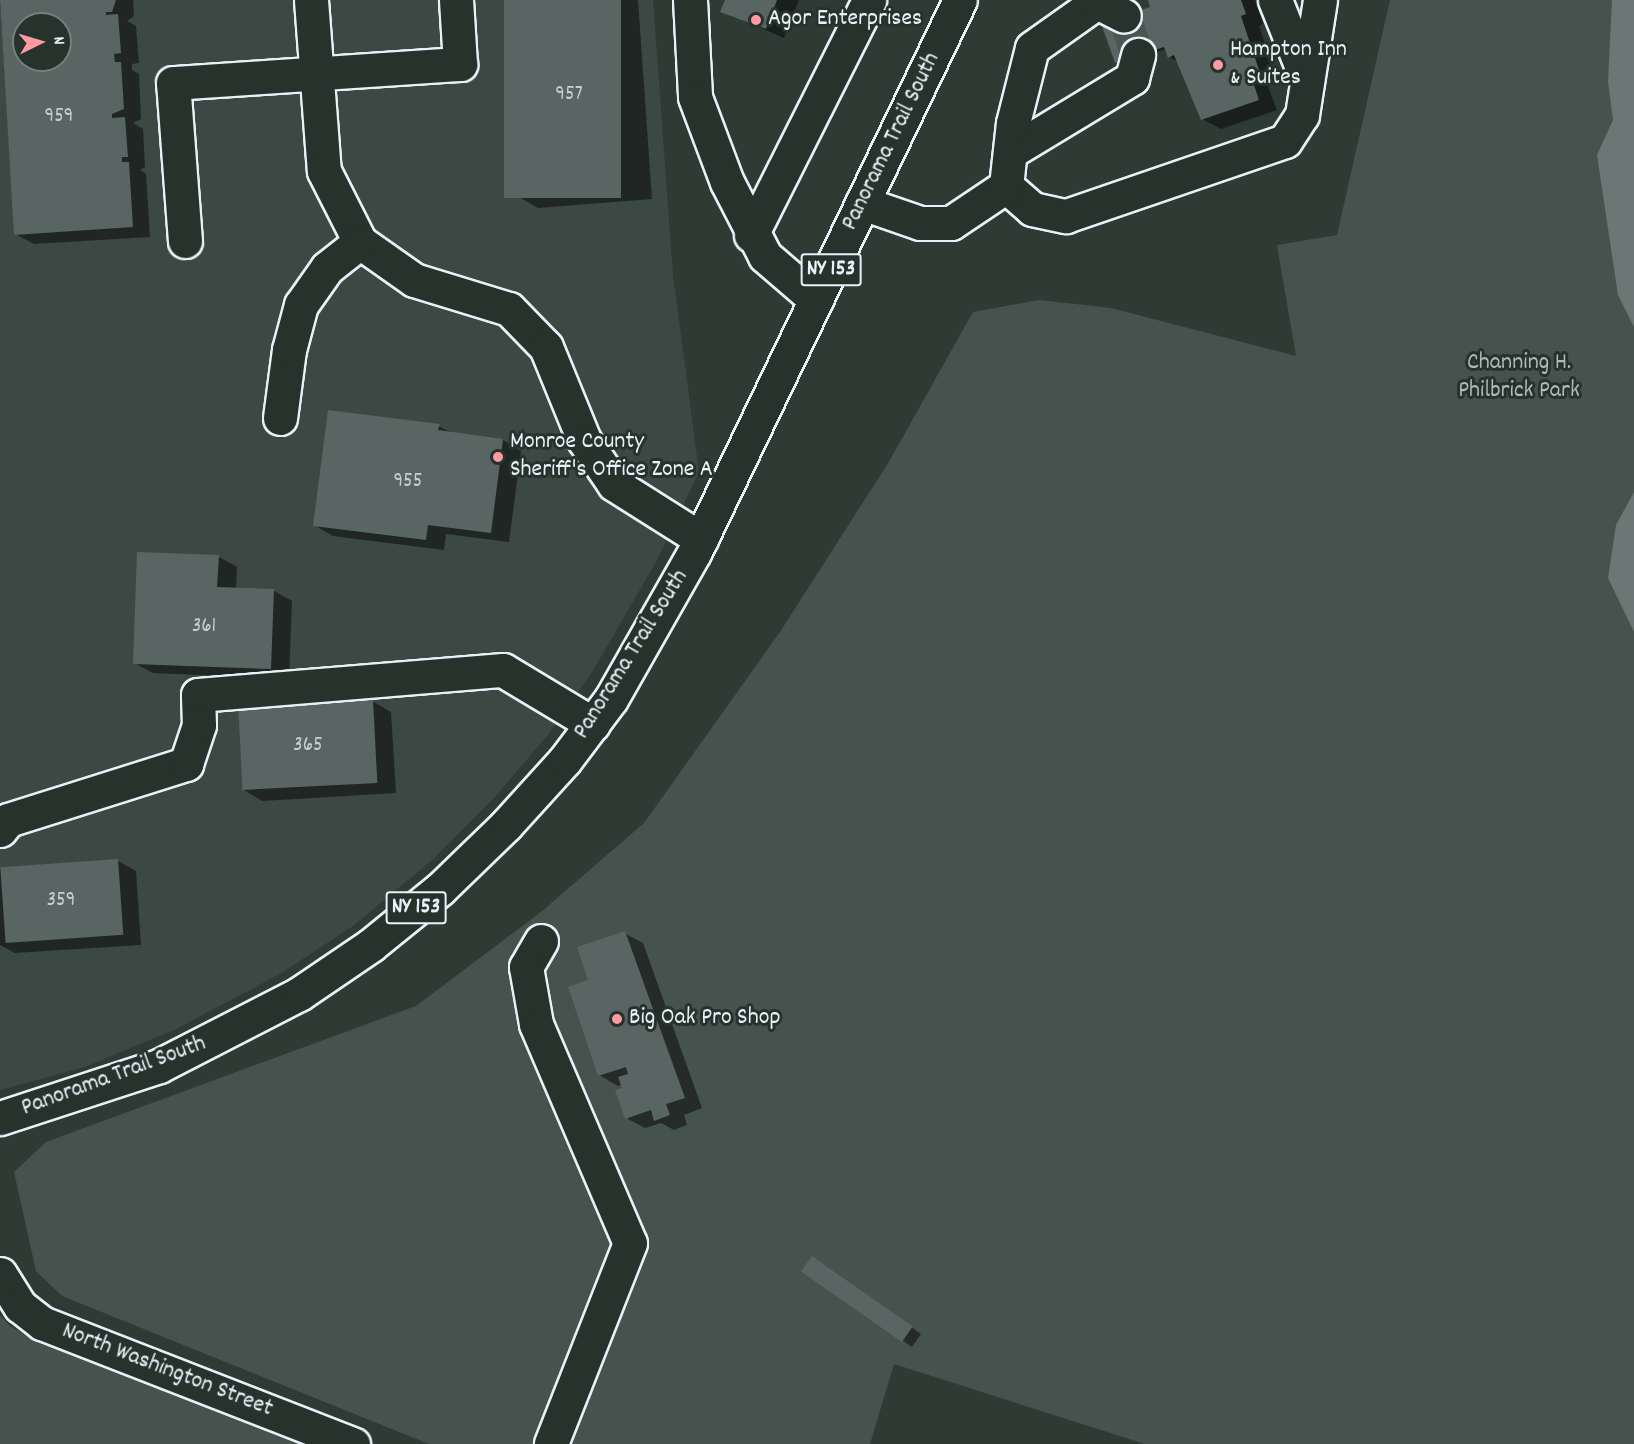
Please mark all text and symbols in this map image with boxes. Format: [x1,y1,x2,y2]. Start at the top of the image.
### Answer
place label: Agor Enterprises [768,6,922,34]
north arrow [12,12,72,72]
marker: Agor Enterprises [749,13,763,27]
text: N [47,36,70,46]
place label: Hampton Inn & Suites [1230,37,1347,93]
street label: Panorama Trail South [837,48,947,236]
marker: Hampton Inn & Suites [1211,58,1225,72]
house number: 957 [555,82,583,108]
house number: 959 [45,104,73,130]
road number: NY 153 [800,251,862,289]
park label: Channing H. Philbrick Park [1458,350,1580,406]
place label: Monroe County Sheriff's Office Zone A [510,429,713,485]
marker: Monroe County Sheriff's Office Zone A [491,450,505,464]
house number: 955 [393,469,423,495]
street label: Panorama Trail South [568,565,696,745]
house number: 361 [192,614,216,640]
house number: 365 [293,733,323,759]
house number: 359 [47,888,75,914]
road number: NY 153 [384,889,448,927]
place label: Big Oak Pro Shop [629,1005,780,1033]
marker: Big Oak Pro Shop [610,1012,624,1026]
street label: Panorama Trail South [18,1030,210,1124]
street label: North Washington Street [58,1318,276,1424]

